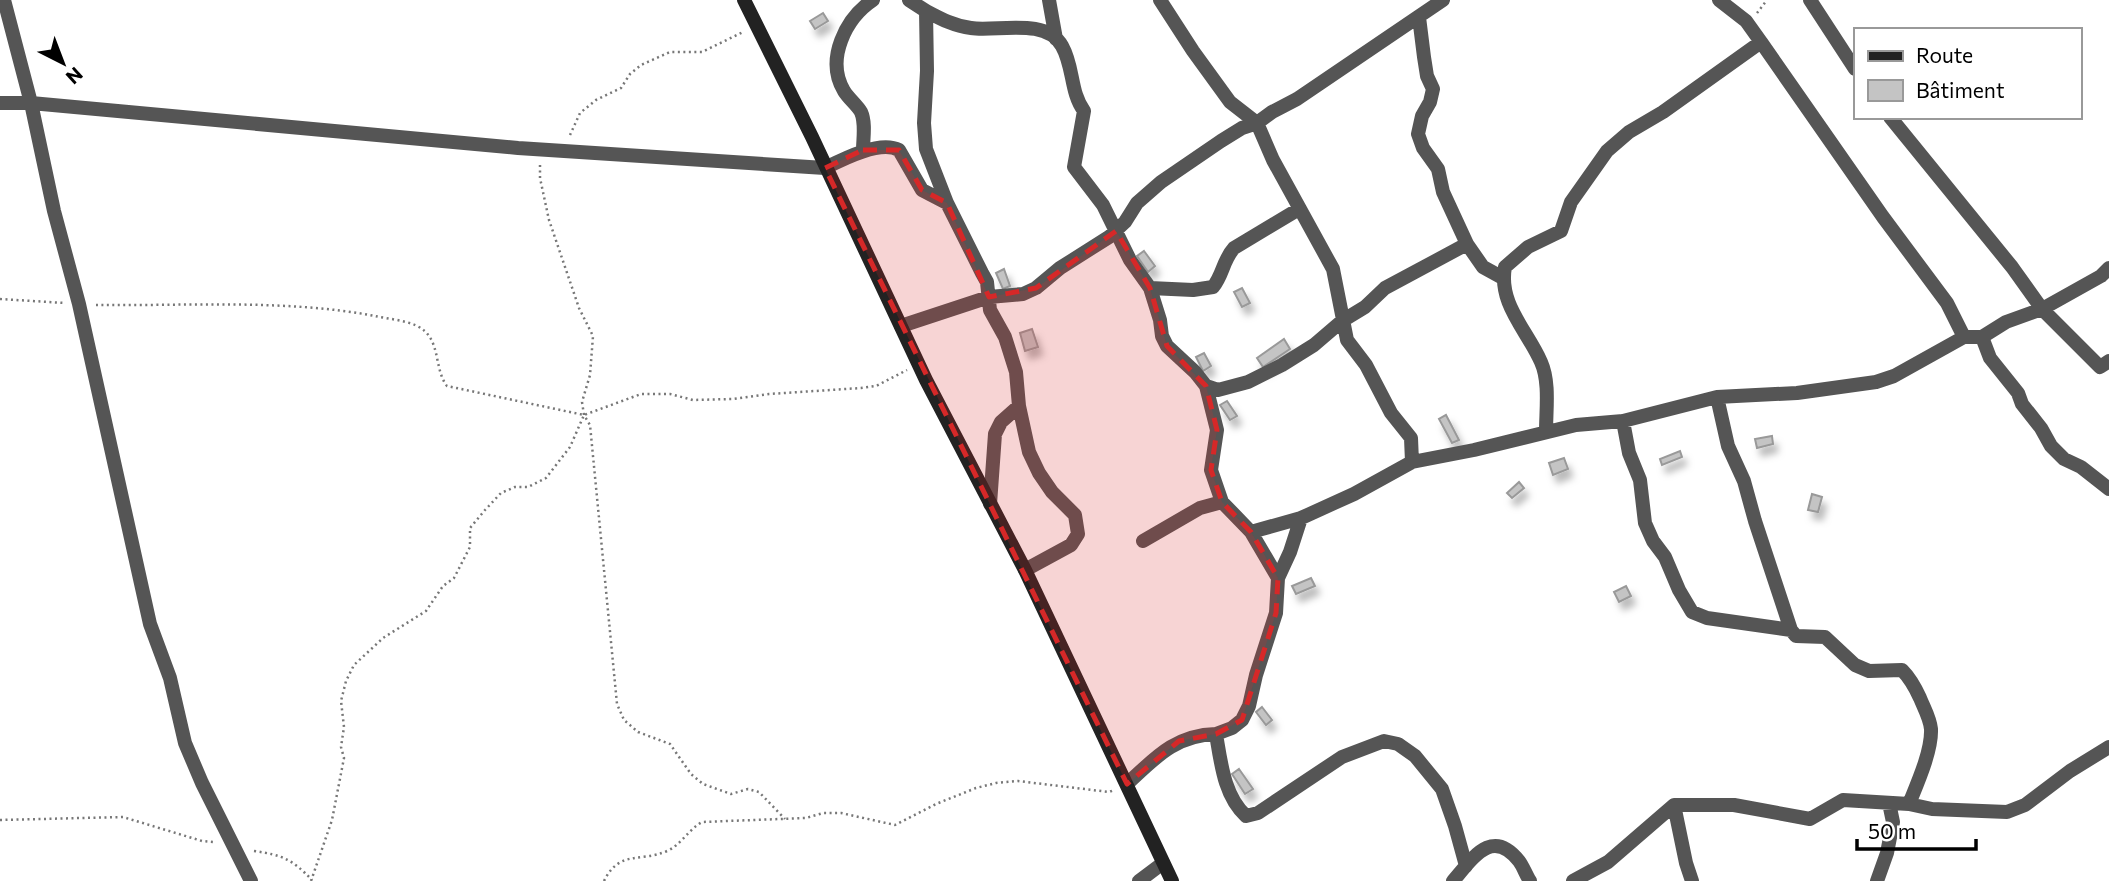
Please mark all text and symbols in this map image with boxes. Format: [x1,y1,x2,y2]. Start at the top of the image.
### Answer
north arrow [28,28,98,98]
legend [1854,28,2081,119]
text: Route [1916,42,1973,67]
text: N [62,63,88,89]
text: Bâtiment [1916,77,2005,102]
scale bar [1857,808,1976,852]
text: 50 m [1868,818,1916,843]

